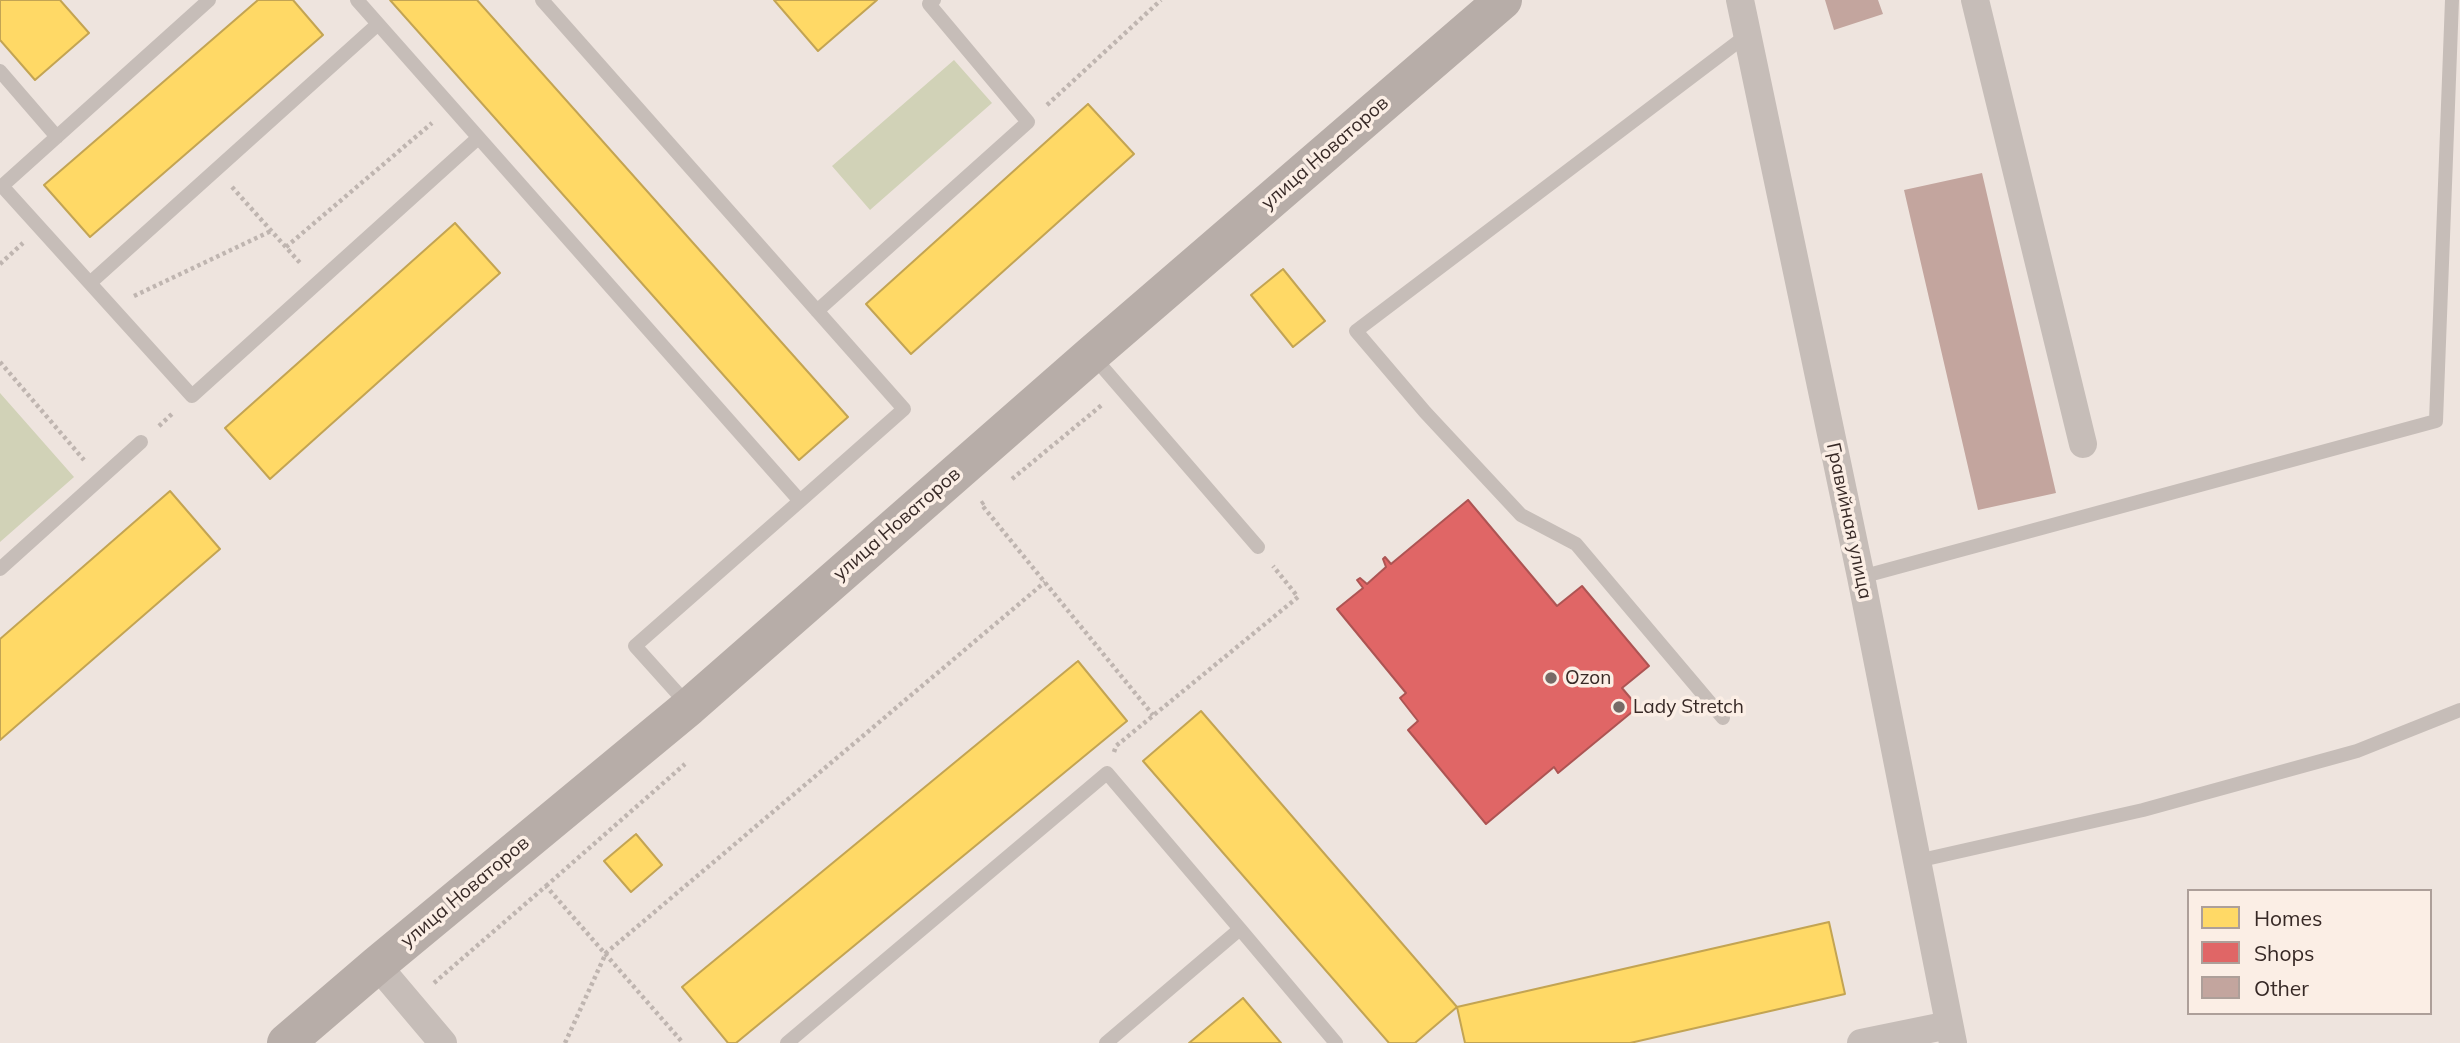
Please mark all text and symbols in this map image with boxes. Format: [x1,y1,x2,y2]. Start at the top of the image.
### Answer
street label: улица Новаторов [1257,92,1393,214]
street label: Гравийная улица [1821,441,1877,601]
street label: улица Новаторов [829,463,965,585]
place label: Ozon [1565,667,1611,689]
marker: Ozon [1543,670,1559,686]
place label: Lady Stretch [1633,696,1744,718]
marker: Lady Stretch [1611,699,1627,715]
street label: улица Новаторов [396,832,534,952]
legend [2187,889,2432,1015]
text: Homes [2254,905,2322,931]
text: Shops [2254,940,2314,966]
text: Other [2254,975,2309,1001]

